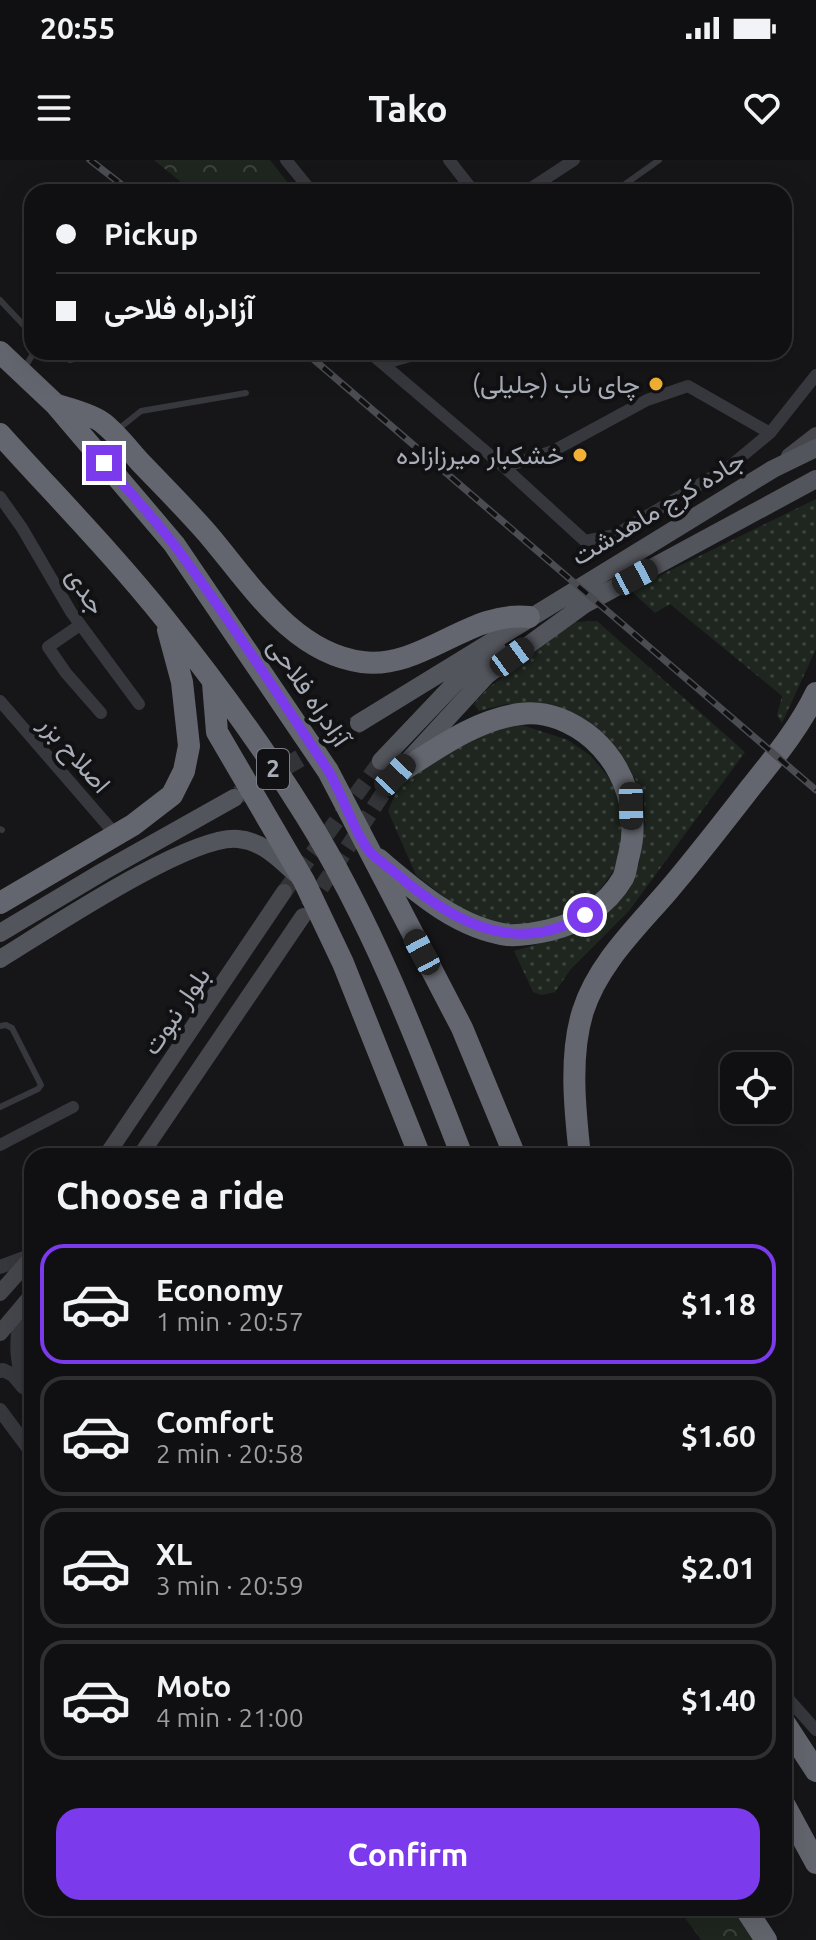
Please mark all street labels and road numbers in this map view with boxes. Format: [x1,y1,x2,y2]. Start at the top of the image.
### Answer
street label: جاده کرج ماهدشت [566,444,752,574]
street label: جدی [59,562,112,621]
street label: آزادراه فلاحی [261,632,357,754]
street label: اصلاح بزر [30,708,117,801]
road number: 2 [257,749,289,789]
street label: بلوار نبوت [136,962,217,1061]

